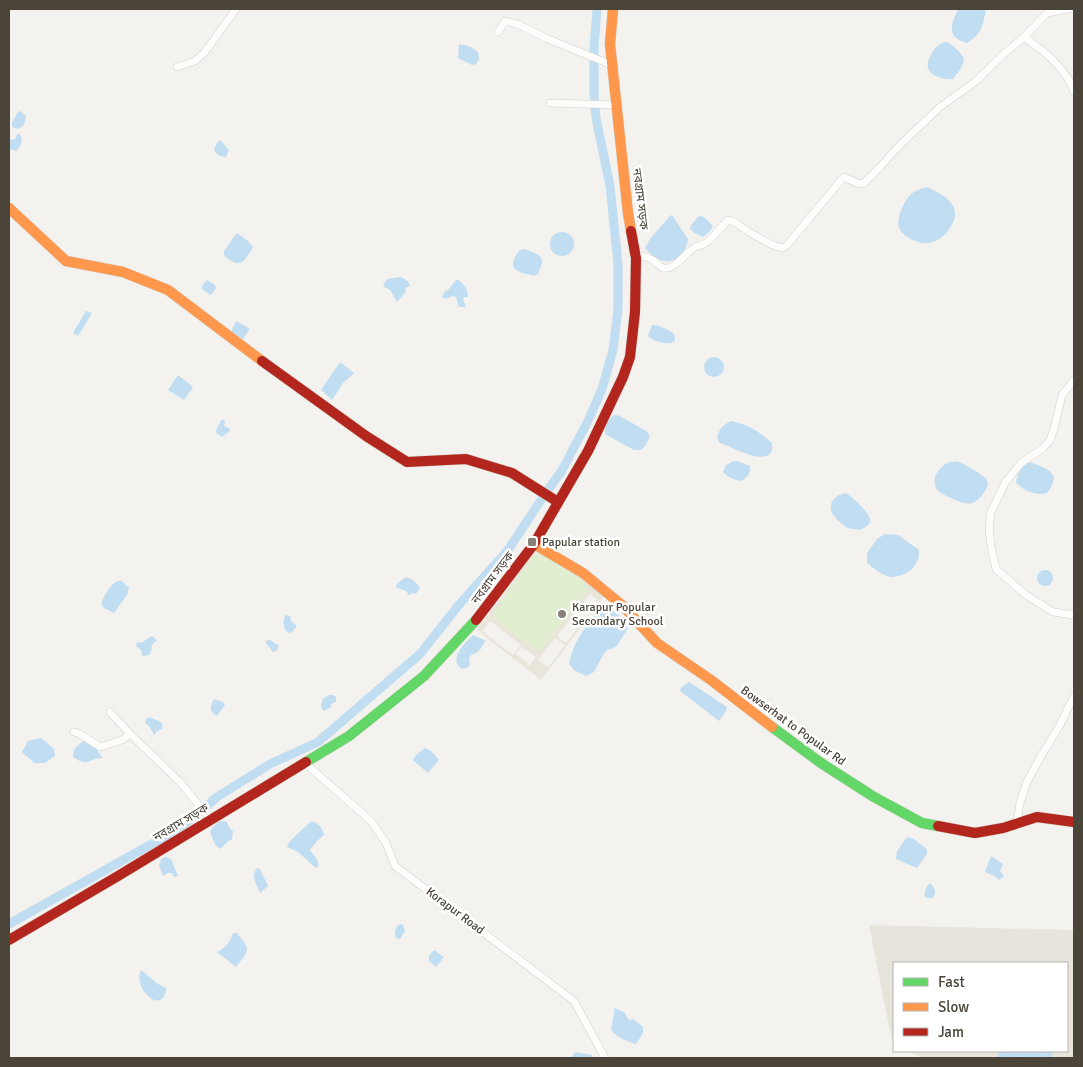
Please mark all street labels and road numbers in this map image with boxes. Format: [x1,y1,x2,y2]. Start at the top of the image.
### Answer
street label: নবগ্রাম সড়ক [629,167,651,231]
street label: নবগ্রাম সড়ক [468,549,518,608]
street label: Bowserhat to Popular Rd [738,683,848,769]
street label: নবগ্রাম সড়ক [150,801,212,846]
street label: Korapur Road [423,884,487,938]

